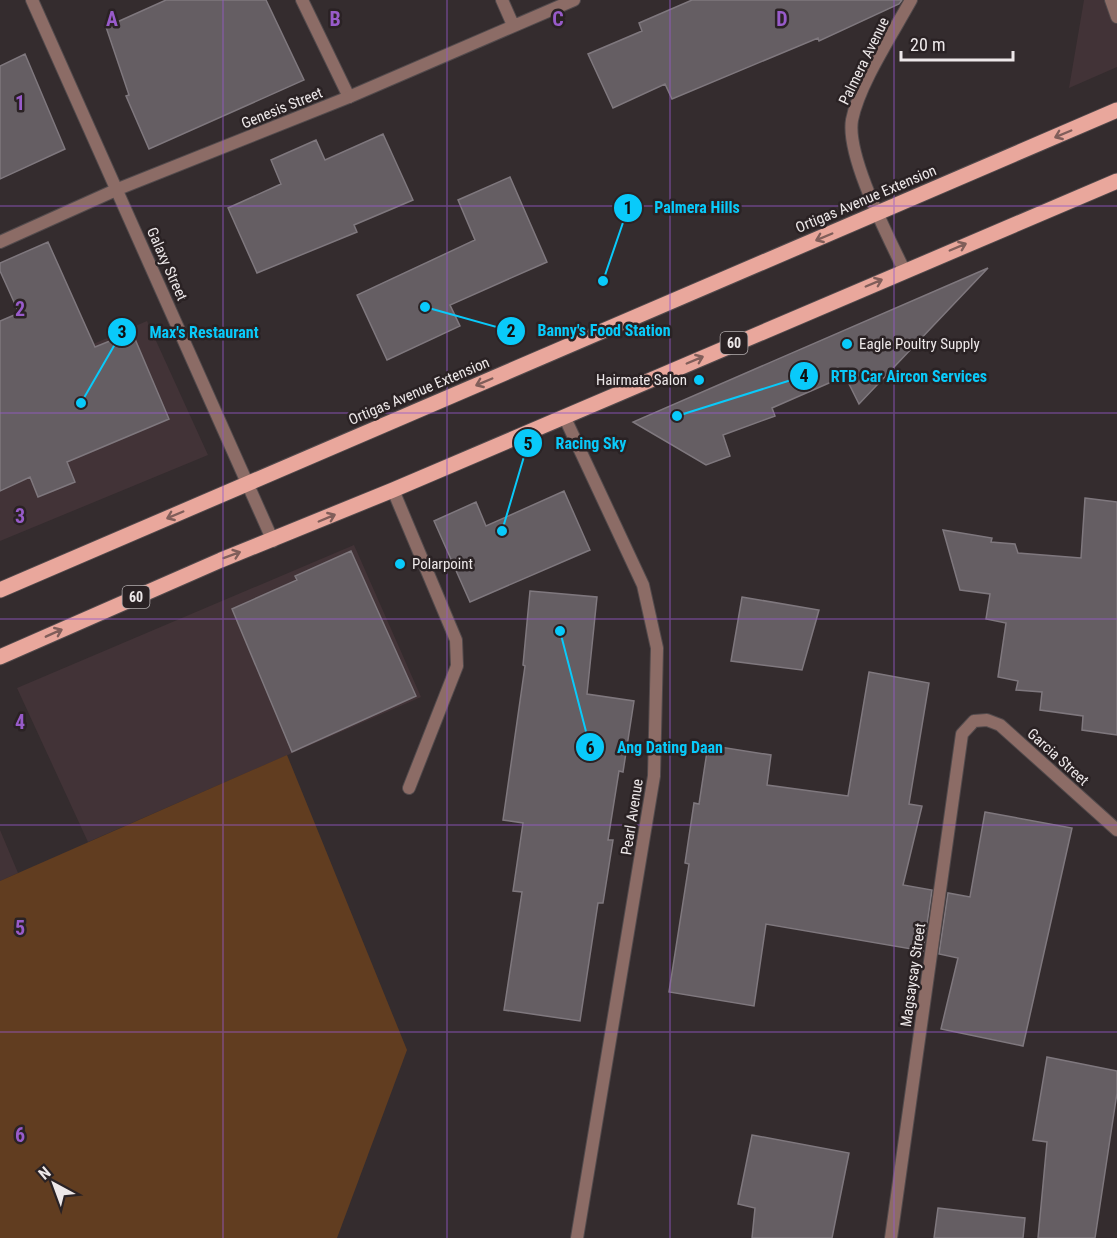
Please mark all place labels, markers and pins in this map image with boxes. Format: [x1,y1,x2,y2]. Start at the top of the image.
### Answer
callout: Palmera Hills [613,191,752,225]
callout: Banny's Food Station [496,314,683,348]
callout: Max's Restaurant [107,315,270,349]
place label: Eagle Poultry Supply [859,335,980,353]
marker: Eagle Poultry Supply [840,337,854,351]
callout: RTB Car Aircon Services [789,359,999,393]
place label: Hairmate Salon [596,371,687,389]
marker: Hairmate Salon [692,373,706,387]
callout: Racing Sky [513,426,638,460]
place label: Polarpoint [412,555,473,573]
marker: Polarpoint [393,557,407,571]
callout: Ang Dating Daan [575,730,734,764]

